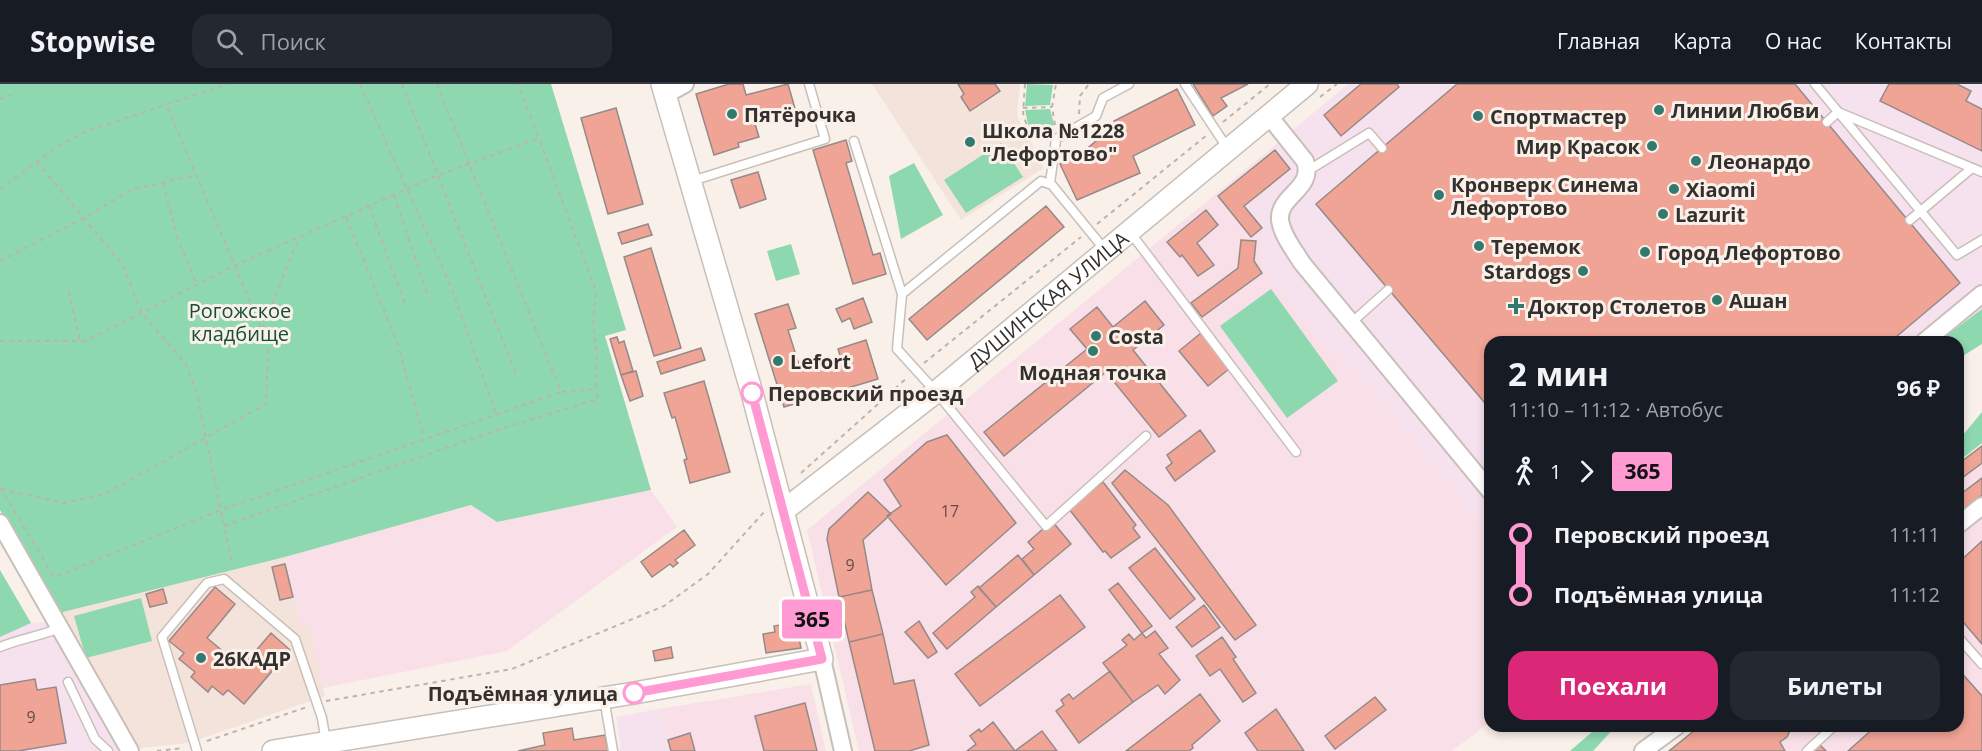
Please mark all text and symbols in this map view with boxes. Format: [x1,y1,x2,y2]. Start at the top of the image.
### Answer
search box [192,14,612,68]
text: Stopwise [30,22,156,60]
icon: search [213,25,246,58]
text: Поиск [261,26,326,56]
text: Главная [1557,27,1640,55]
text: Карта [1673,27,1732,55]
text: О нас [1765,27,1822,55]
text: Контакты [1855,27,1952,55]
place label: Линии Любви [1671,97,1819,124]
place label: Пятёрочка [744,101,856,128]
place label: Спортмастер [1490,103,1627,130]
marker: Линии Любви [1652,103,1666,117]
marker: Пятёрочка [725,107,739,121]
marker: Спортмастер [1471,109,1485,123]
place label: Школа №1228 "Лефортово" [982,117,1125,167]
place label: Мир Красок [1516,133,1641,160]
marker: Школа №1228 "Лефортово" [963,135,977,149]
marker: Мир Красок [1645,139,1659,153]
place label: Леонардо [1708,148,1811,175]
marker: Леонардо [1689,154,1703,168]
place label: Кронверк Синема Лефортово [1451,171,1639,221]
place label: Xiaomi [1686,176,1756,203]
marker: Xiaomi [1667,182,1681,196]
marker: Кронверк Синема Лефортово [1432,188,1446,202]
place label: Lazurit [1675,201,1745,228]
marker: Lazurit [1656,207,1670,221]
street label: ДУШИНСКАЯ УЛИЦА [962,224,1134,374]
place label: Теремок [1491,233,1581,260]
marker: Теремок [1472,239,1486,253]
place label: Город Лефортово [1657,239,1841,266]
marker: Город Лефортово [1638,245,1652,259]
place label: Stardogs [1484,258,1571,285]
marker: Stardogs [1576,264,1590,278]
place label: Ашан [1729,287,1788,314]
place label: Доктор Столетов [1528,293,1706,320]
marker: Ашан [1710,293,1724,307]
park label: Рогожское кладбище [189,297,291,347]
marker: Доктор Столетов [1509,299,1523,313]
place label: Costa [1108,323,1164,350]
marker: Costa [1089,329,1103,343]
marker: Модная точка [1086,344,1100,358]
place label: Lefort [790,348,851,375]
text: 2 мин [1508,351,1609,396]
marker: Lefort [771,354,785,368]
place label: Модная точка [1019,359,1167,386]
text: 96 ₽ [1896,372,1940,402]
place label: Перовский проезд [768,380,963,407]
marker: Перовский проезд [741,382,763,404]
text: 11:10 – 11:12 · Автобус [1508,396,1723,423]
icon: walk [1508,455,1541,488]
icon: forward [1570,455,1603,488]
text: 365 [1624,457,1660,485]
text: 1 [1550,458,1561,485]
house number: 17 [941,500,959,522]
text: Перовский проезд [1554,519,1769,549]
text: 11:11 [1889,521,1940,548]
house number: 9 [845,554,855,576]
text: Подъёмная улица [1554,579,1763,609]
text: 11:12 [1889,581,1940,608]
line badge: 365 [778,600,846,638]
text: 365 [794,605,830,633]
place label: 26КАДР [213,645,291,672]
marker: 26КАДР [194,651,208,665]
button: Поехали [1508,651,1718,720]
button: Билеты [1730,651,1940,720]
place label: Подъёмная улица [428,680,618,707]
marker: Подъёмная улица [623,682,645,704]
house number: 9 [26,706,36,728]

